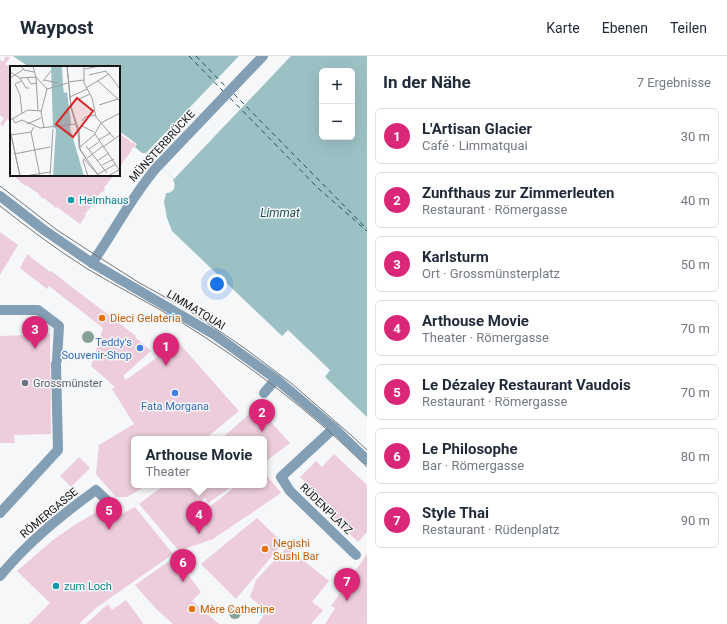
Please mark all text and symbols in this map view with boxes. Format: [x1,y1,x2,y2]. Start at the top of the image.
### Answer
text: Waypost [20,16,94,39]
text: Karte [546,20,580,36]
text: Ebenen [602,20,648,36]
text: Teilen [670,20,707,36]
inset map [10,66,120,176]
map controls [319,68,355,140]
button: + [319,68,355,104]
text: In der Nähe [383,72,471,92]
text: 7 Ergebnisse [637,75,711,90]
button: − [319,104,355,140]
street label: MÜNSTERBRÜCKE [126,108,198,184]
text: L'Artisan Glacier [422,120,532,138]
text: 1 [393,129,401,144]
text: 30 m [681,129,710,144]
text: Café · Limmatquai [422,138,528,153]
text: Zunfthaus zur Zimmerleuten [422,184,614,202]
text: 2 [393,193,401,208]
text: 40 m [681,193,710,208]
place label: Helmhaus [79,194,129,207]
marker: Helmhaus [66,195,76,205]
text: Restaurant · Römergasse [422,202,567,217]
water label: Limmat [260,206,300,220]
text: Karlsturm [422,248,489,266]
text: 3 [393,257,401,272]
text: 50 m [681,257,710,272]
text: Ort · Grossmünsterplatz [422,266,560,281]
your location [207,274,227,294]
street label: LIMMATQUAI [164,287,228,333]
place label: Dieci Gelateria [110,312,181,325]
text: Arthouse Movie [422,312,529,330]
marker: Dieci Gelateria [97,313,107,323]
pin: 3 [22,316,48,349]
text: 4 [393,321,401,336]
text: 70 m [681,321,710,336]
text: Theater · Römergasse [422,330,549,345]
pin: 1 [153,333,179,366]
place label: Teddy's Souvenir-Shop [61,336,132,362]
marker: Teddy's Souvenir-Shop [135,343,145,353]
text: Le Dézaley Restaurant Vaudois [422,376,631,394]
place label: Grossmünster [33,377,103,390]
marker: Grossmünster [20,378,30,388]
text: 5 [393,385,401,400]
text: 70 m [681,385,710,400]
marker: Fata Morgana [170,388,180,398]
text: Restaurant · Römergasse [422,394,567,409]
pin: 2 [249,399,275,432]
place label: Fata Morgana [141,400,209,413]
popup [131,436,267,488]
text: Le Philosophe [422,440,518,458]
text: Arthouse Movie [146,446,252,464]
text: 6 [393,449,401,464]
text: 80 m [681,449,710,464]
text: Bar · Römergasse [422,458,524,473]
text: Theater [146,464,190,479]
street label: RÜDENPLATZ [297,481,355,538]
street label: RÖMERGASSE [18,485,80,541]
pin: 5 [96,497,122,530]
pin: 4 [186,501,212,534]
text: Style Thai [422,504,489,522]
text: 7 [393,513,401,528]
text: 90 m [681,513,710,528]
text: Restaurant · Rüdenplatz [422,522,559,537]
place label: Negishi Sushi Bar [273,537,320,563]
marker: Negishi Sushi Bar [260,544,270,554]
pin: 6 [170,549,196,582]
pin: 7 [334,568,360,601]
place label: zum Loch [64,580,112,593]
marker: zum Loch [51,581,61,591]
place label: Mère Catherine [200,603,275,616]
marker: Mère Catherine [187,604,197,614]

